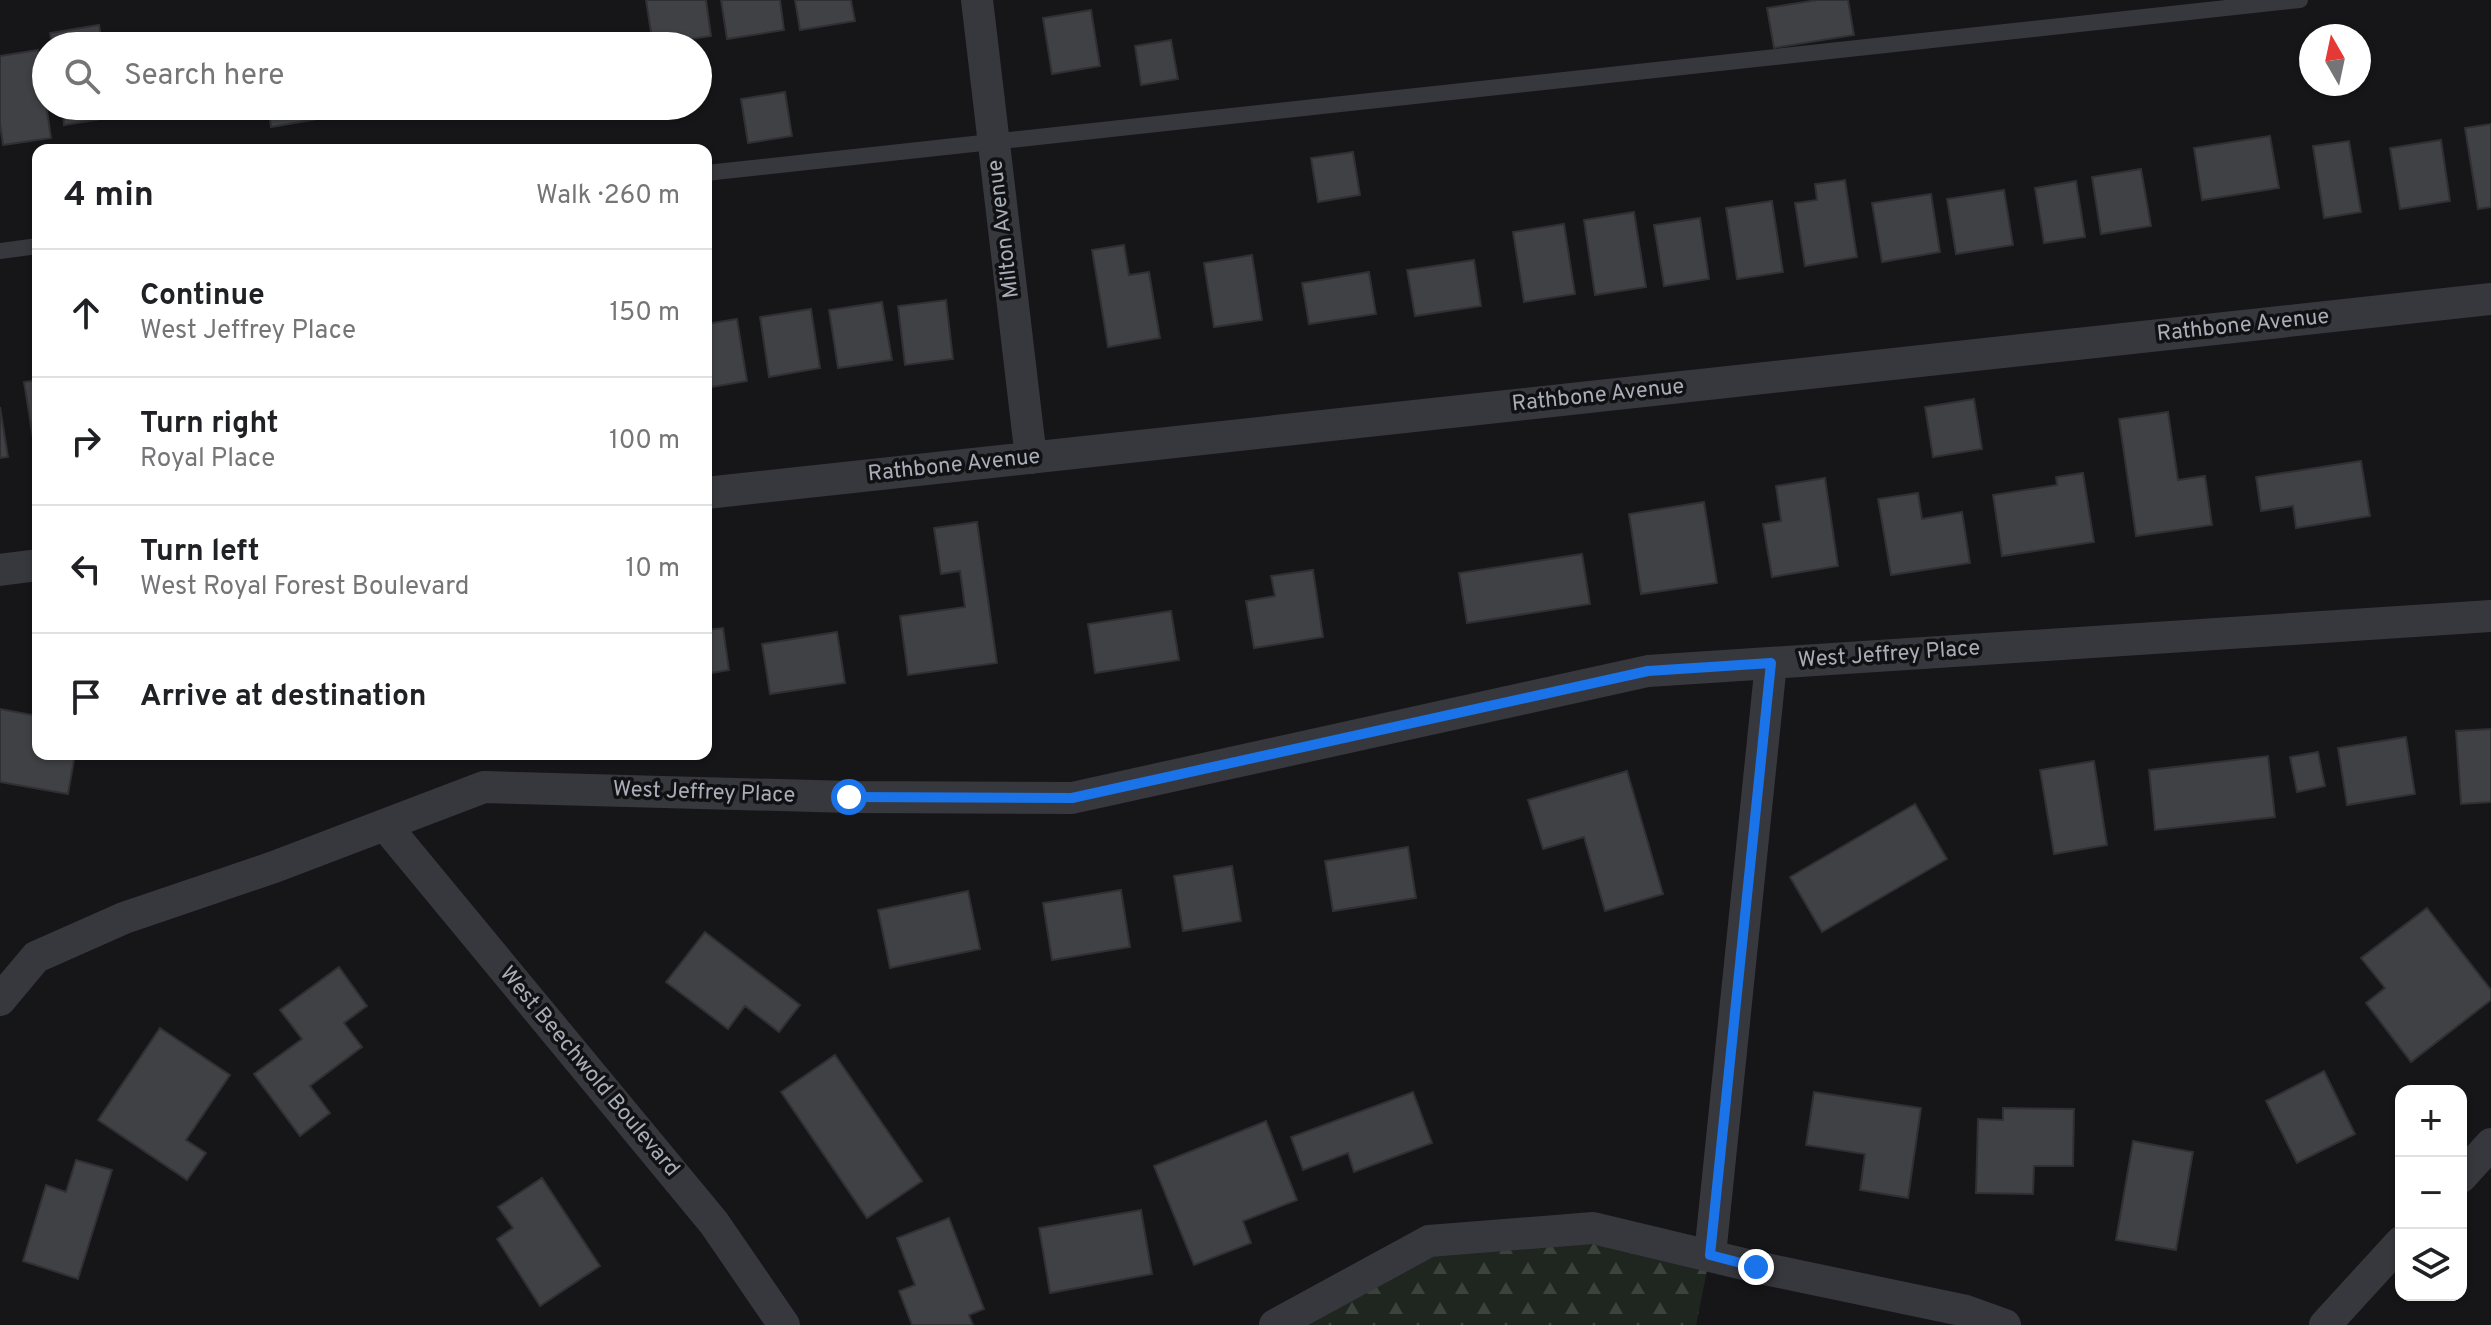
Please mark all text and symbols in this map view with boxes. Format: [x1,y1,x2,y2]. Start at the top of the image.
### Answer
north arrow [2299,24,2371,96]
search box [32,32,712,120]
icon: search [60,54,104,98]
text: Search here [124,58,284,95]
street label: Milton Avenue [982,158,1026,300]
text: 4 min [64,175,154,218]
text: Walk · 260 m [536,180,680,213]
text: Continue [140,278,265,315]
icon: ahead [64,291,108,335]
text: 150 m [609,297,680,330]
street label: Rathbone Avenue [2155,304,2331,348]
text: West Jeffrey Place [140,315,356,348]
street label: Rathbone Avenue [1510,374,1686,418]
text: Turn right [140,406,278,443]
icon: right [64,419,108,463]
text: 100 m [609,425,680,458]
text: Royal Place [140,443,275,476]
street label: Rathbone Avenue [866,444,1042,488]
text: Turn left [140,534,260,571]
icon: left [64,547,108,591]
text: 10 m [625,553,680,586]
text: West Royal Forest Boulevard [140,571,469,604]
street label: West Jeffrey Place [1797,635,1981,675]
icon: arrive [64,675,108,719]
text: Arrive at destination [140,679,426,716]
street label: West Jeffrey Place [612,776,796,810]
route start [831,779,867,815]
street label: West Beechwold Boulevard [493,961,685,1183]
map controls [2395,1085,2467,1301]
button: + [2395,1085,2467,1157]
button: − [2395,1157,2467,1229]
button: layers [2395,1229,2467,1301]
route end [1738,1249,1774,1285]

